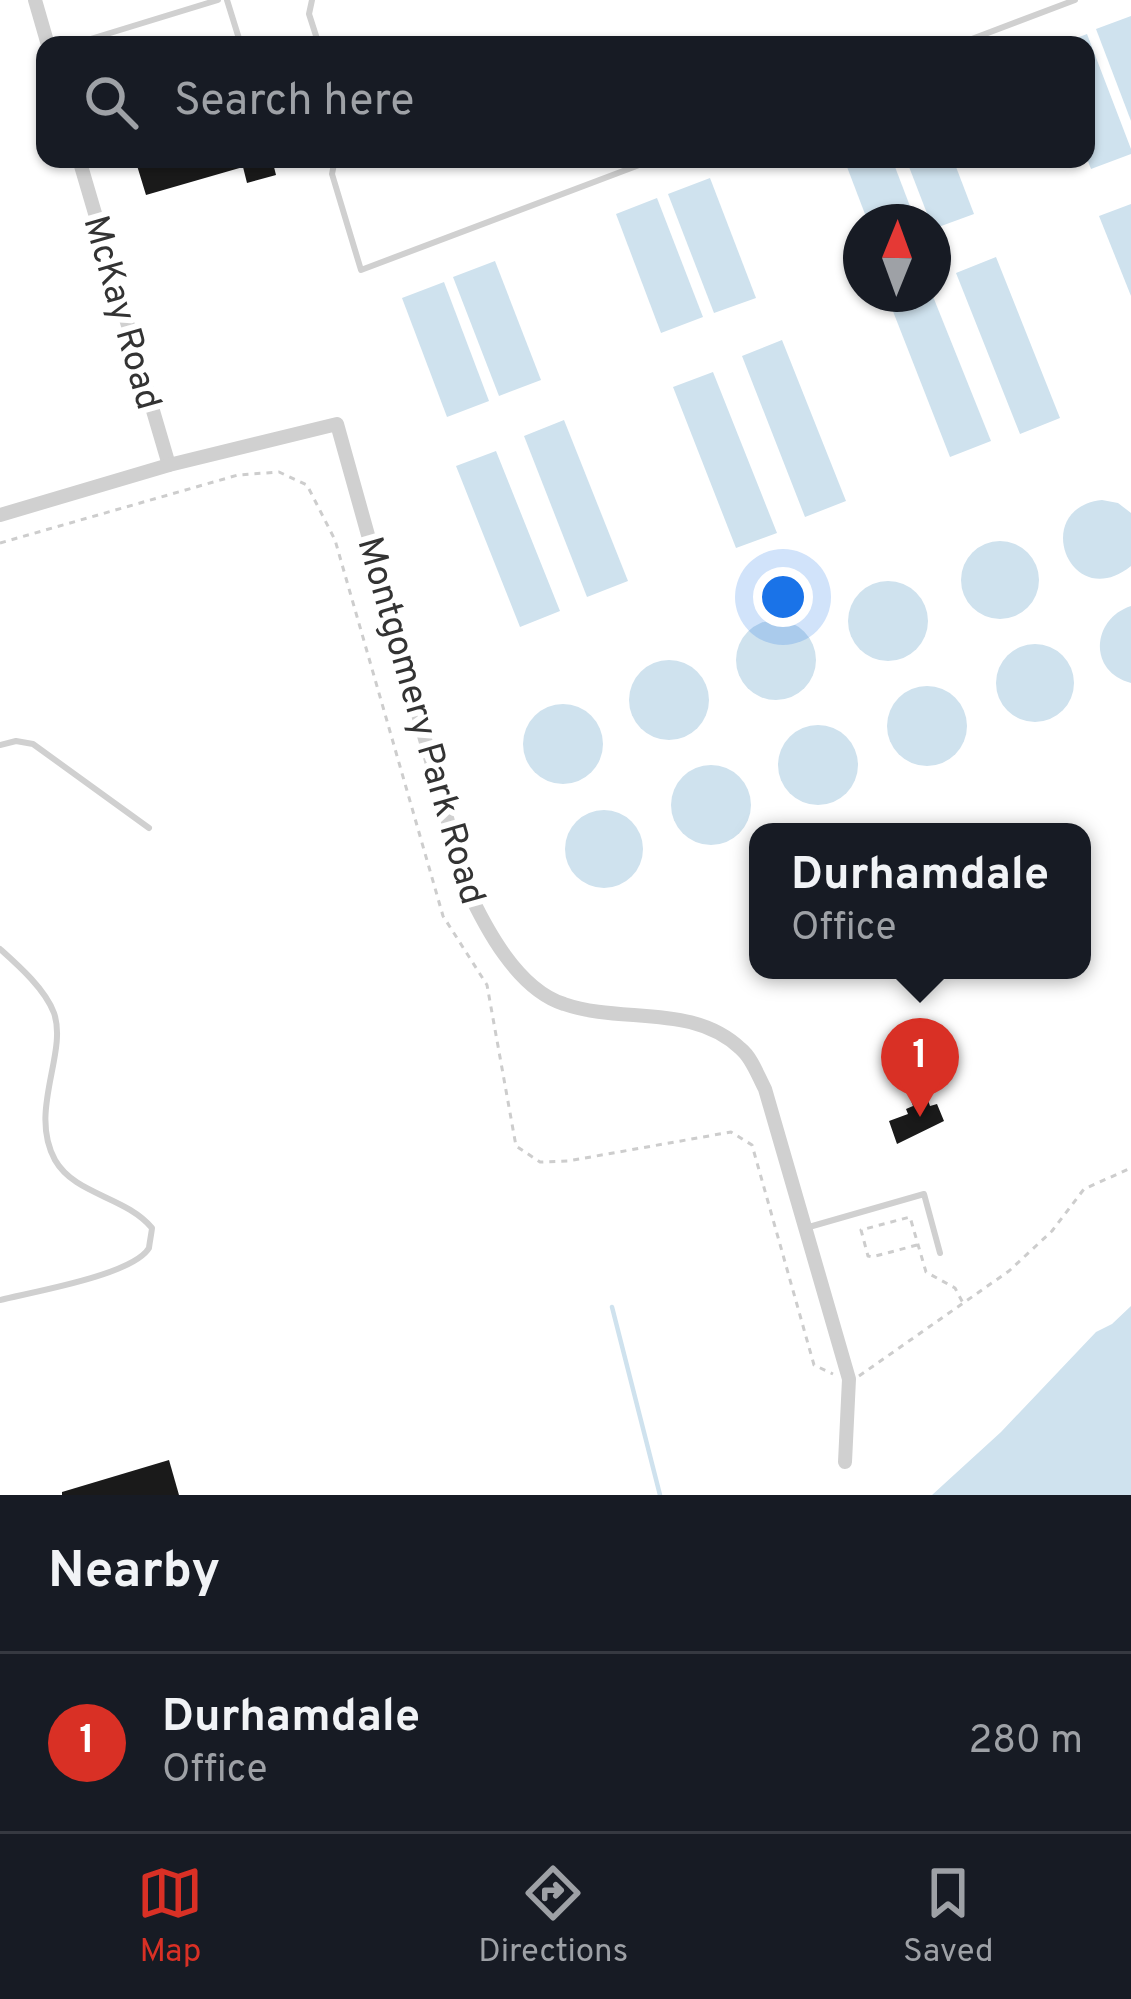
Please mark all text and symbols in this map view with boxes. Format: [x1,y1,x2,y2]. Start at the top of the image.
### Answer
search box [36,36,1095,168]
icon: search [78,69,144,135]
text: Search here [174,74,414,131]
north arrow [843,204,951,312]
street label: McKay Road [70,211,170,416]
street label: Montgomery Park Road [345,532,494,910]
your location [753,567,813,627]
popup [749,823,1091,979]
text: Durhamdale [791,848,1049,905]
text: Office [791,905,896,954]
pin: 1 [881,1018,959,1117]
text: Nearby [48,1541,220,1606]
text: Durhamdale [162,1690,420,1747]
text: 1 [79,1718,95,1767]
text: 280 m [968,1718,1083,1767]
text: Office [162,1747,267,1796]
tab: Map [137,1860,203,1974]
tab: Directions [478,1860,628,1974]
tab: Saved [903,1860,994,1974]

